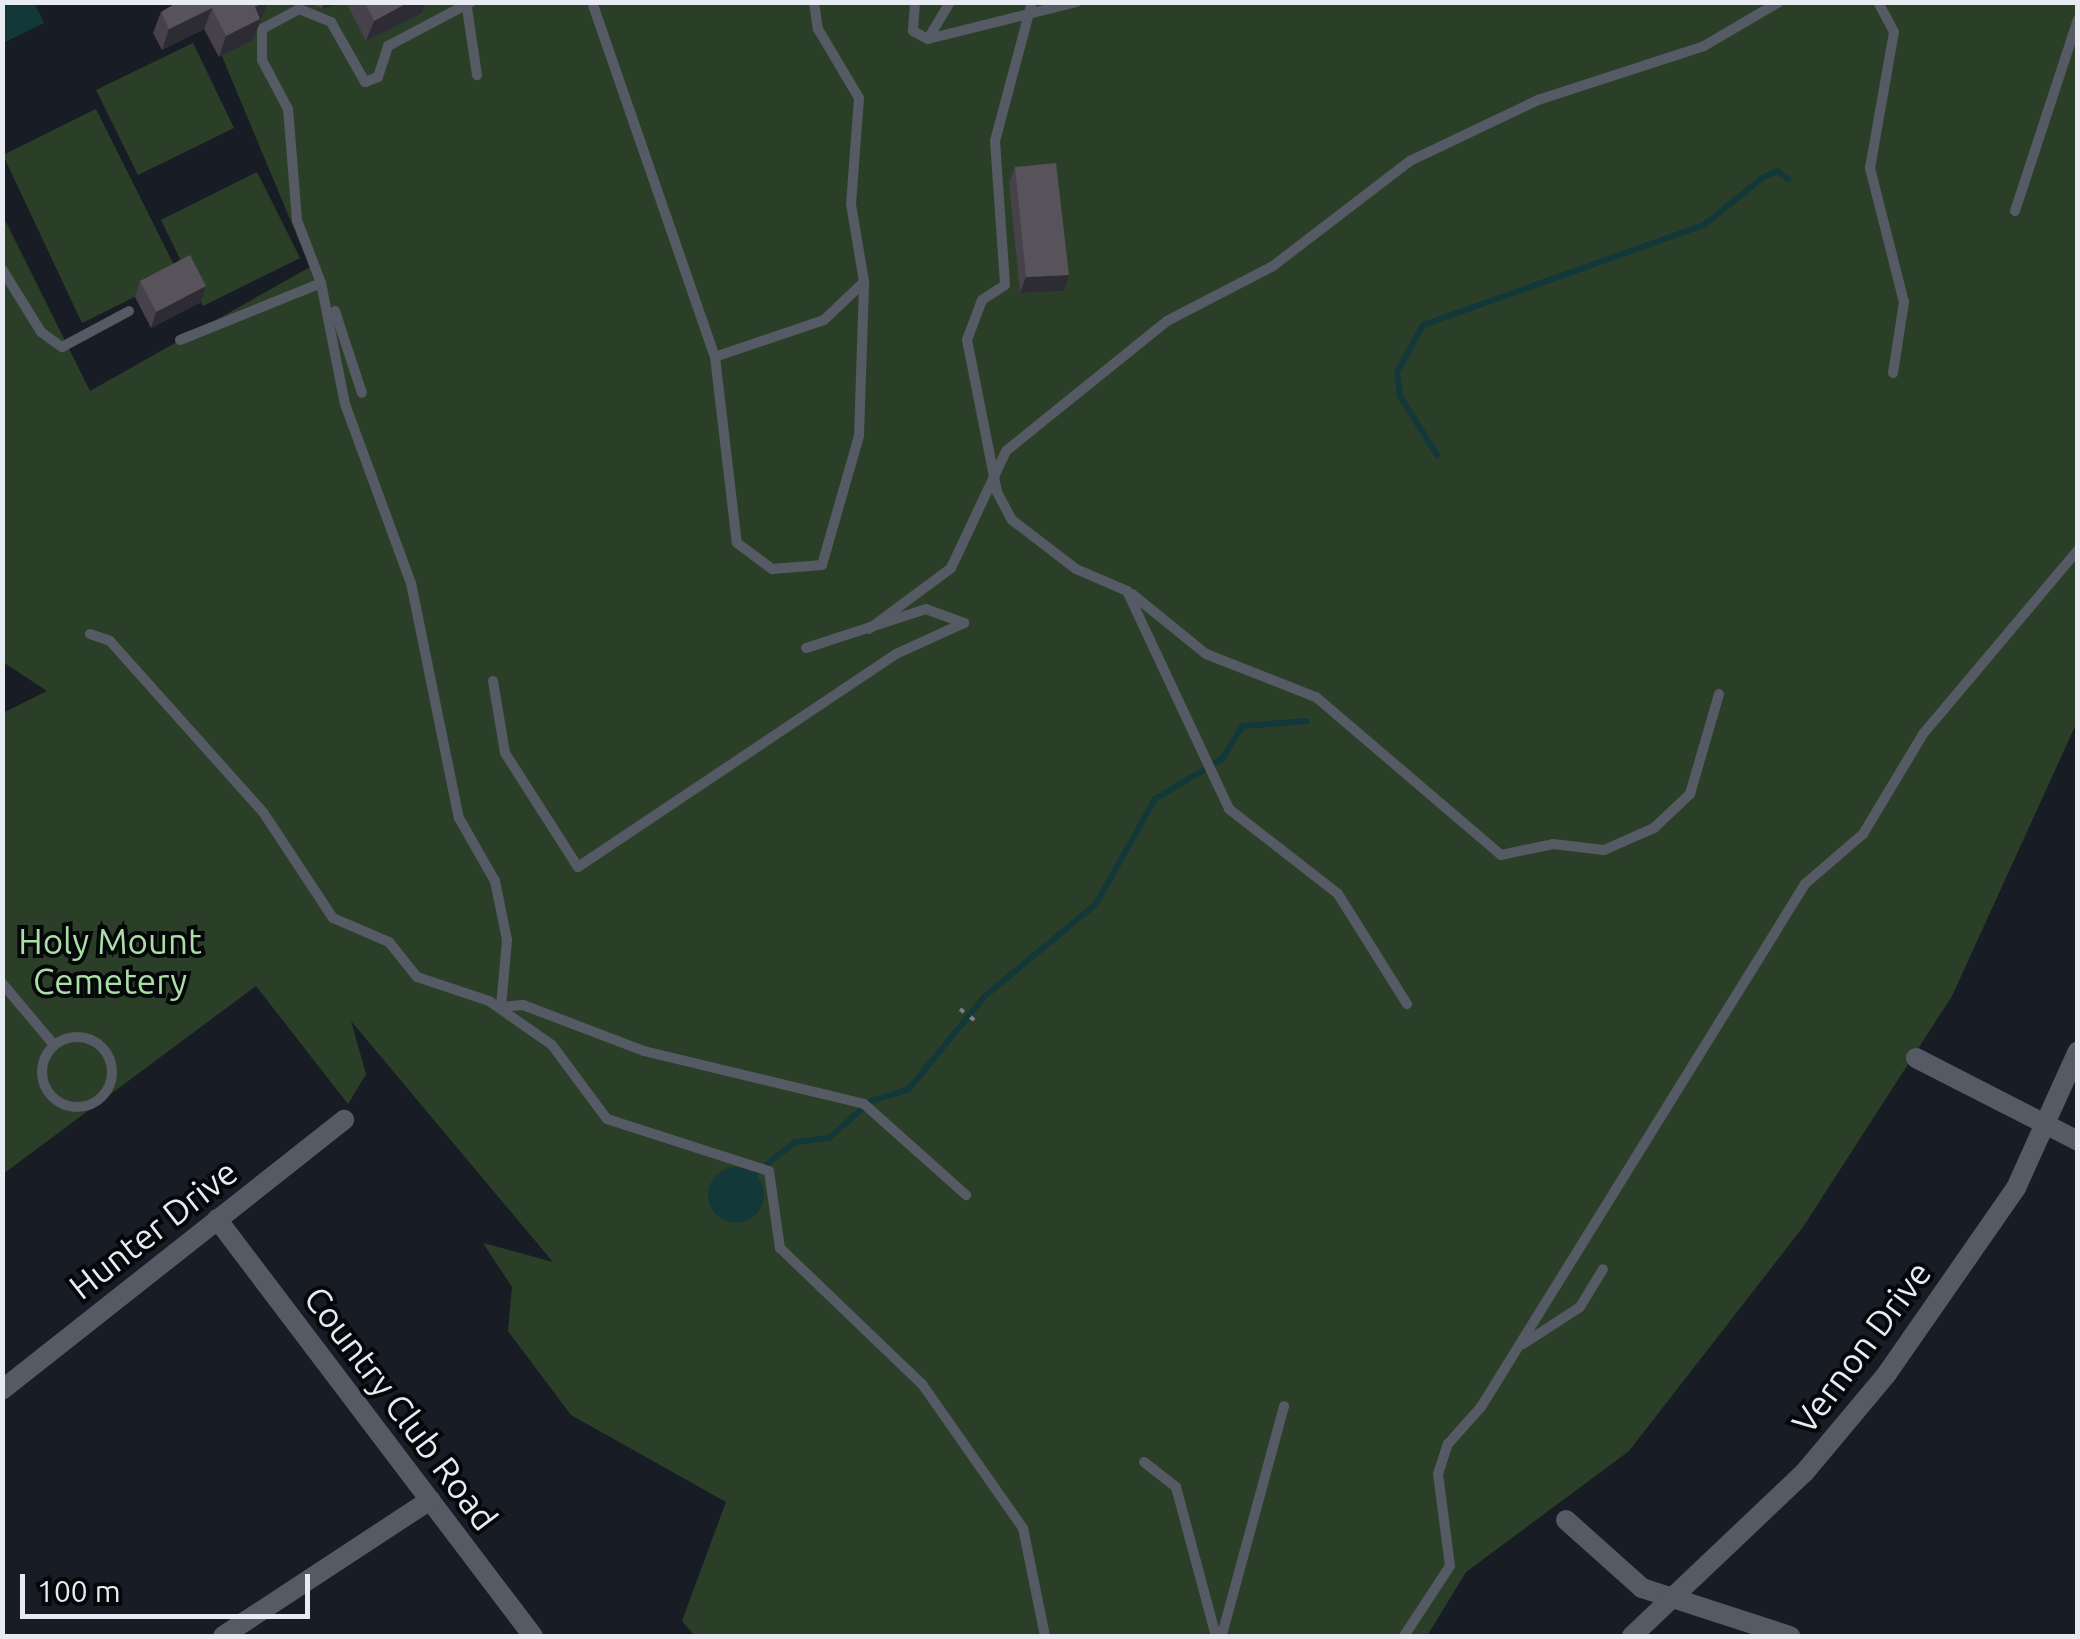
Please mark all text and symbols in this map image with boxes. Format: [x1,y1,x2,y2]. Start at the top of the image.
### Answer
park label: Holy Mount Cemetery [18,920,202,1002]
street label: Hunter Drive [61,1150,245,1308]
street label: Vernon Drive [1783,1253,1939,1441]
street label: Country Club Road [296,1278,506,1538]
scale bar [25,1554,315,1616]
text: 100 m [37,1574,121,1608]

